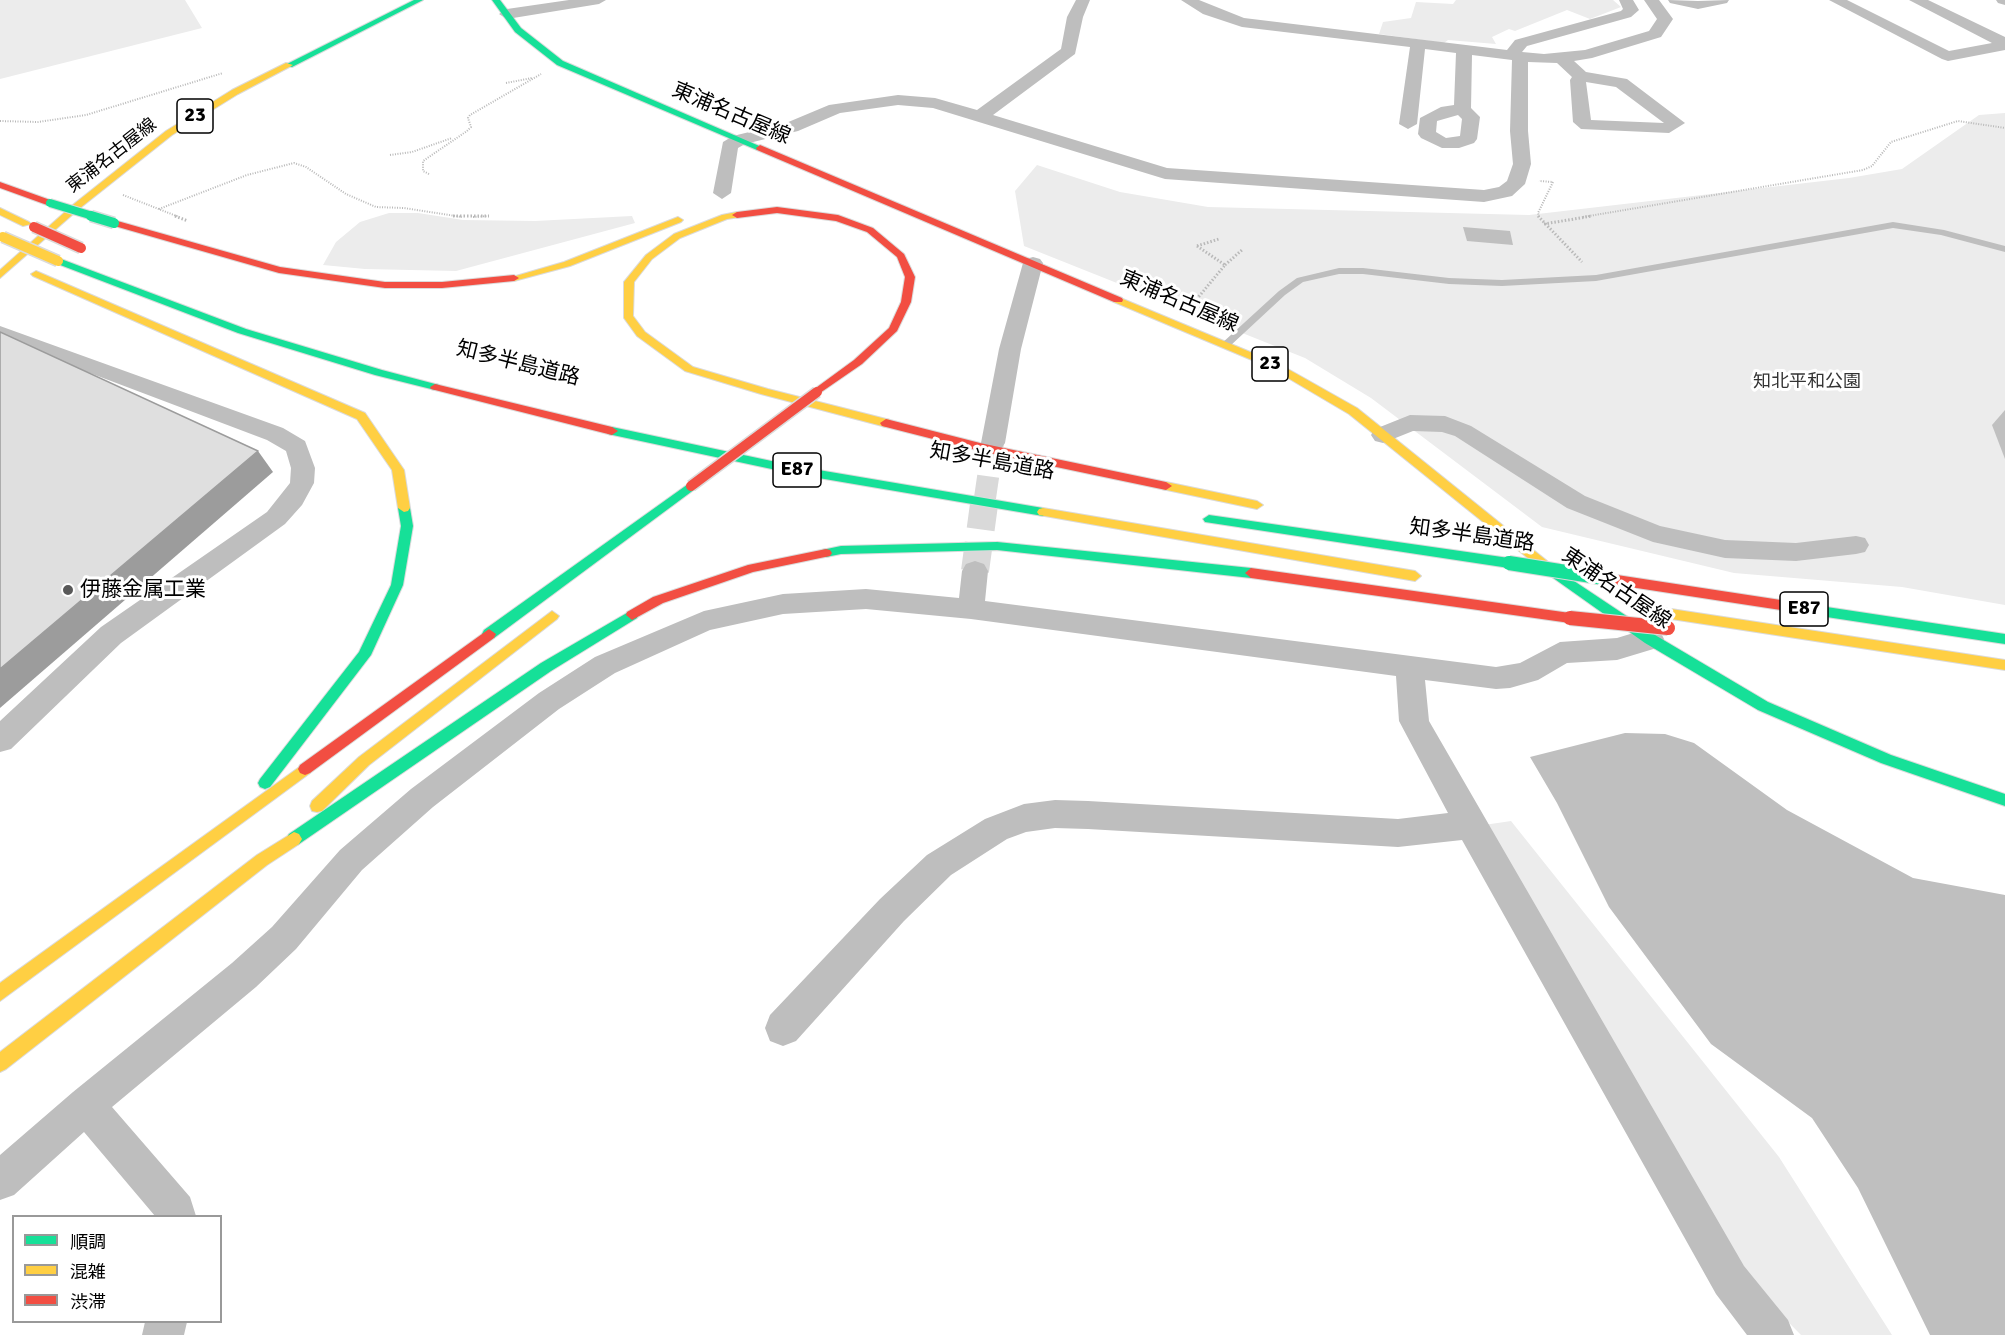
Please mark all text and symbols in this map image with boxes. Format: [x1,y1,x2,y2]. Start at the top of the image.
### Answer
street label: 東浦名古屋線 [668,78,794,150]
road number: 23 [177,99,213,133]
street label: 東浦名古屋線 [63,114,161,198]
street label: 東浦名古屋線 [1116,266,1242,338]
street label: 知多半島道路 [454,337,582,391]
road number: 23 [1252,347,1288,381]
park label: 知北平和公園 [1753,371,1861,393]
street label: 知多半島道路 [928,439,1056,485]
road number: E87 [773,453,821,487]
street label: 知多半島道路 [1408,515,1536,557]
street label: 東浦名古屋線 [1557,543,1675,635]
place label: 伊藤金属工業 [80,577,206,603]
marker: 伊藤金属工業 [61,583,75,597]
road number: E87 [1780,592,1828,626]
legend [12,1215,222,1323]
text: 順調 [70,1231,106,1253]
text: 混雑 [70,1261,106,1283]
text: 渋滞 [70,1291,106,1313]

